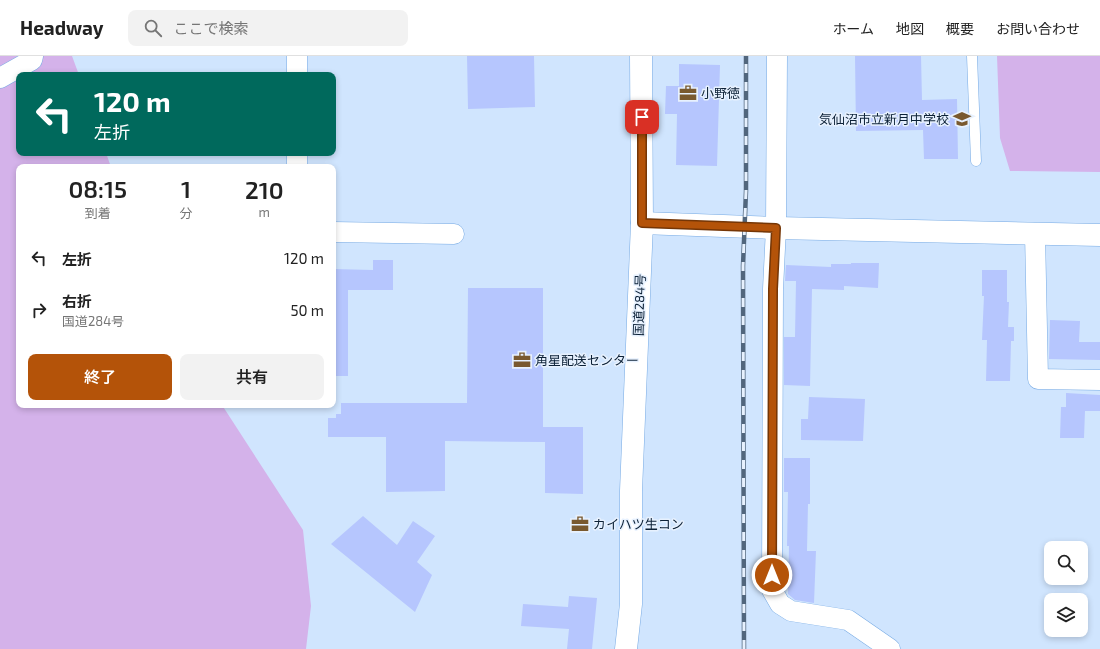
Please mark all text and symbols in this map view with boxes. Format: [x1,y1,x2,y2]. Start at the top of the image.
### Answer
search box [128,10,408,46]
text: Headway [20,16,104,39]
icon: search [142,17,164,39]
text: ここで検索 [174,19,249,37]
text: ホーム [832,20,874,37]
text: 地図 [896,20,924,37]
text: 概要 [946,20,974,37]
text: お問い合わせ [996,20,1080,37]
office icon: 小野徳 [678,83,698,103]
text: 120 m [94,84,171,118]
place label: 小野徳 [701,85,740,101]
icon: left [28,88,80,140]
pin [625,100,659,134]
icon: arrive [631,106,653,128]
school or university icon: 気仙沼市立新月中学校 [952,109,972,129]
place label: 気仙沼市立新月中学校 [819,111,949,127]
text: 左折 [94,121,130,143]
text: 08:15 [68,174,127,203]
text: 1 [181,174,191,203]
text: 210 [245,175,284,204]
text: m [259,204,270,220]
text: 到着 [85,205,111,221]
text: 分 [180,205,193,221]
icon: left [28,247,50,269]
text: 120 m [284,249,324,267]
text: 左折 [62,250,92,268]
street label: 国道284号 [630,274,648,336]
text: 右折 [62,292,92,310]
icon: right [28,299,50,321]
text: 50 m [290,301,324,319]
text: 国道284号 [62,313,124,329]
office icon: 角星配送センター [512,350,532,370]
place label: 角星配送センター [535,352,639,368]
button: 終了 [28,354,172,400]
button: 共有 [180,354,324,400]
office icon: カイハツ生コン [570,514,590,534]
place label: カイハツ生コン [593,516,684,532]
map controls [1044,541,1088,637]
button: search [1044,541,1088,585]
position arrow [751,554,793,596]
button: layers [1044,593,1088,637]

